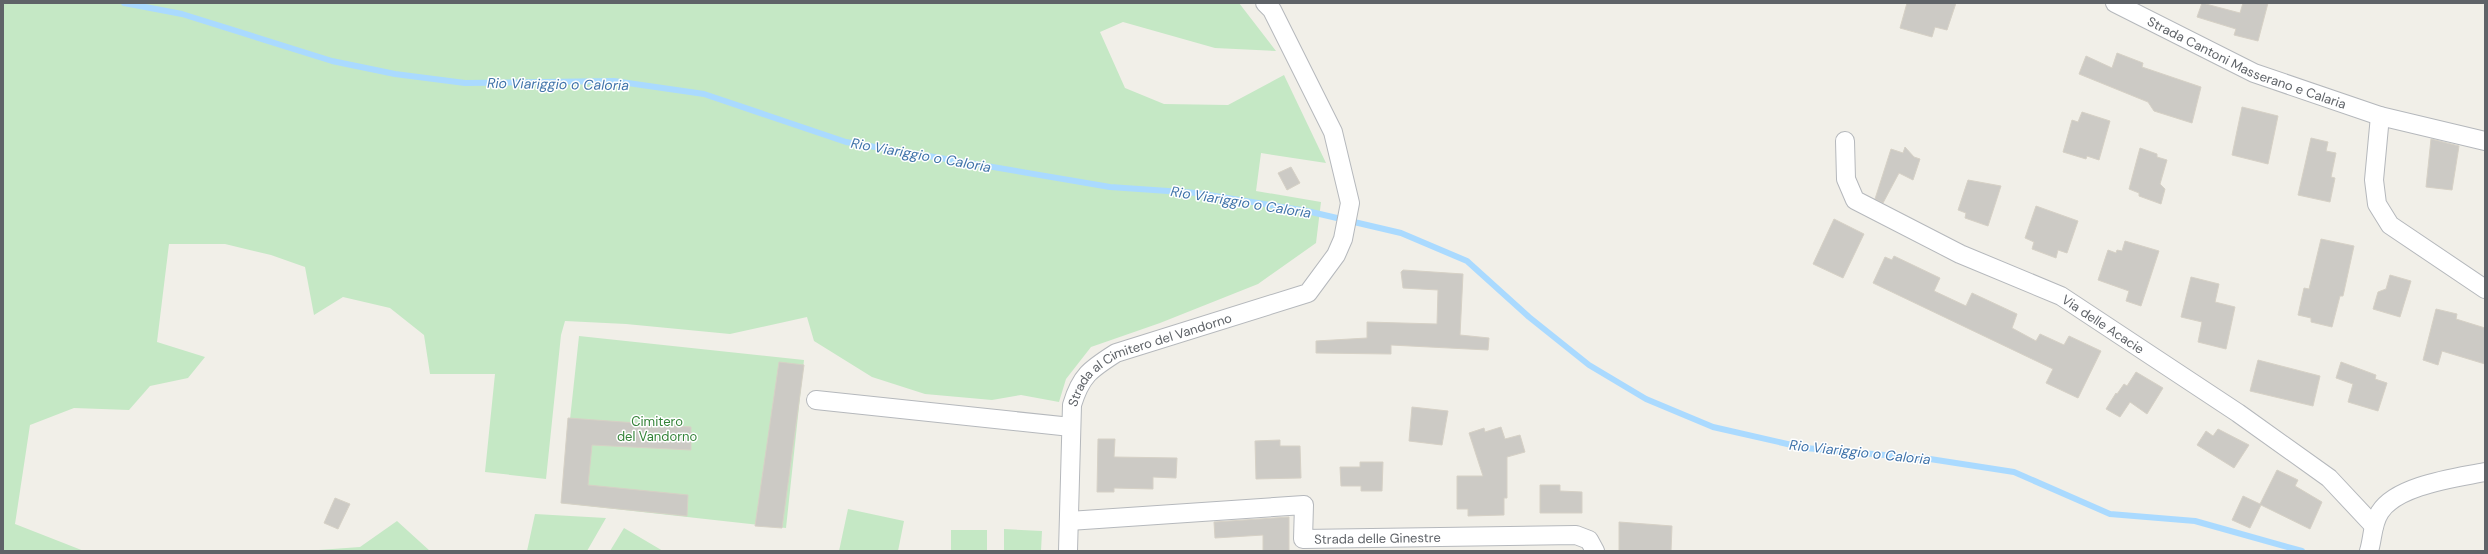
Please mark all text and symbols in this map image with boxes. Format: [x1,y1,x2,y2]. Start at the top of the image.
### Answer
street label: Strada Cantoni Masserano e Calaria [2145,12,2348,112]
water label: Rio Viariggio o Caloria [487,74,629,94]
water label: Rio Viariggio o Caloria [849,134,993,176]
water label: Rio Viariggio o Caloria [1169,182,1313,222]
street label: Via delle Acacie [2059,291,2148,357]
street label: Strada al Cimitero del Vandorno [1064,309,1234,409]
park label: Cimitero del Vandorno [617,413,697,445]
water label: Rio Viariggio o Caloria [1788,436,1932,468]
street label: Strada delle Ginestre [1314,528,1441,547]

